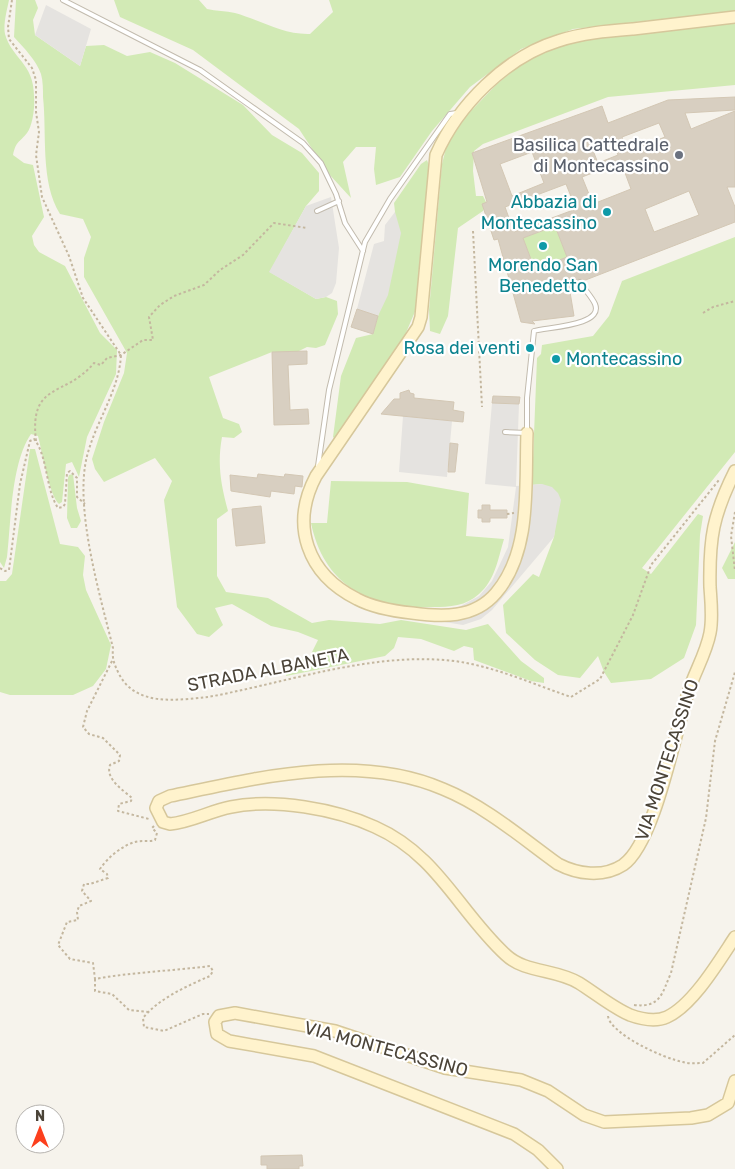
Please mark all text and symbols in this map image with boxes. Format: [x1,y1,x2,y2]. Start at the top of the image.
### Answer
place label: Basilica Cattedrale di Montecassino [513,134,669,177]
marker: Basilica Cattedrale di Montecassino [673,149,685,161]
place label: Abbazia di Montecassino [481,191,597,234]
marker: Abbazia di Montecassino [601,206,613,218]
marker: Morendo San Benedetto [537,240,549,252]
place label: Morendo San Benedetto [488,254,598,297]
place label: Rosa dei venti [403,337,520,359]
marker: Rosa dei venti [524,342,536,354]
place label: Montecassino [566,348,682,370]
marker: Montecassino [550,353,562,365]
street label: STRADA ALBANETA [186,644,350,696]
street label: VIA MONTECASSINO [630,676,704,844]
street label: VIA MONTECASSINO [302,1017,470,1081]
north arrow [15,1104,65,1154]
text: N [35,1108,45,1125]

